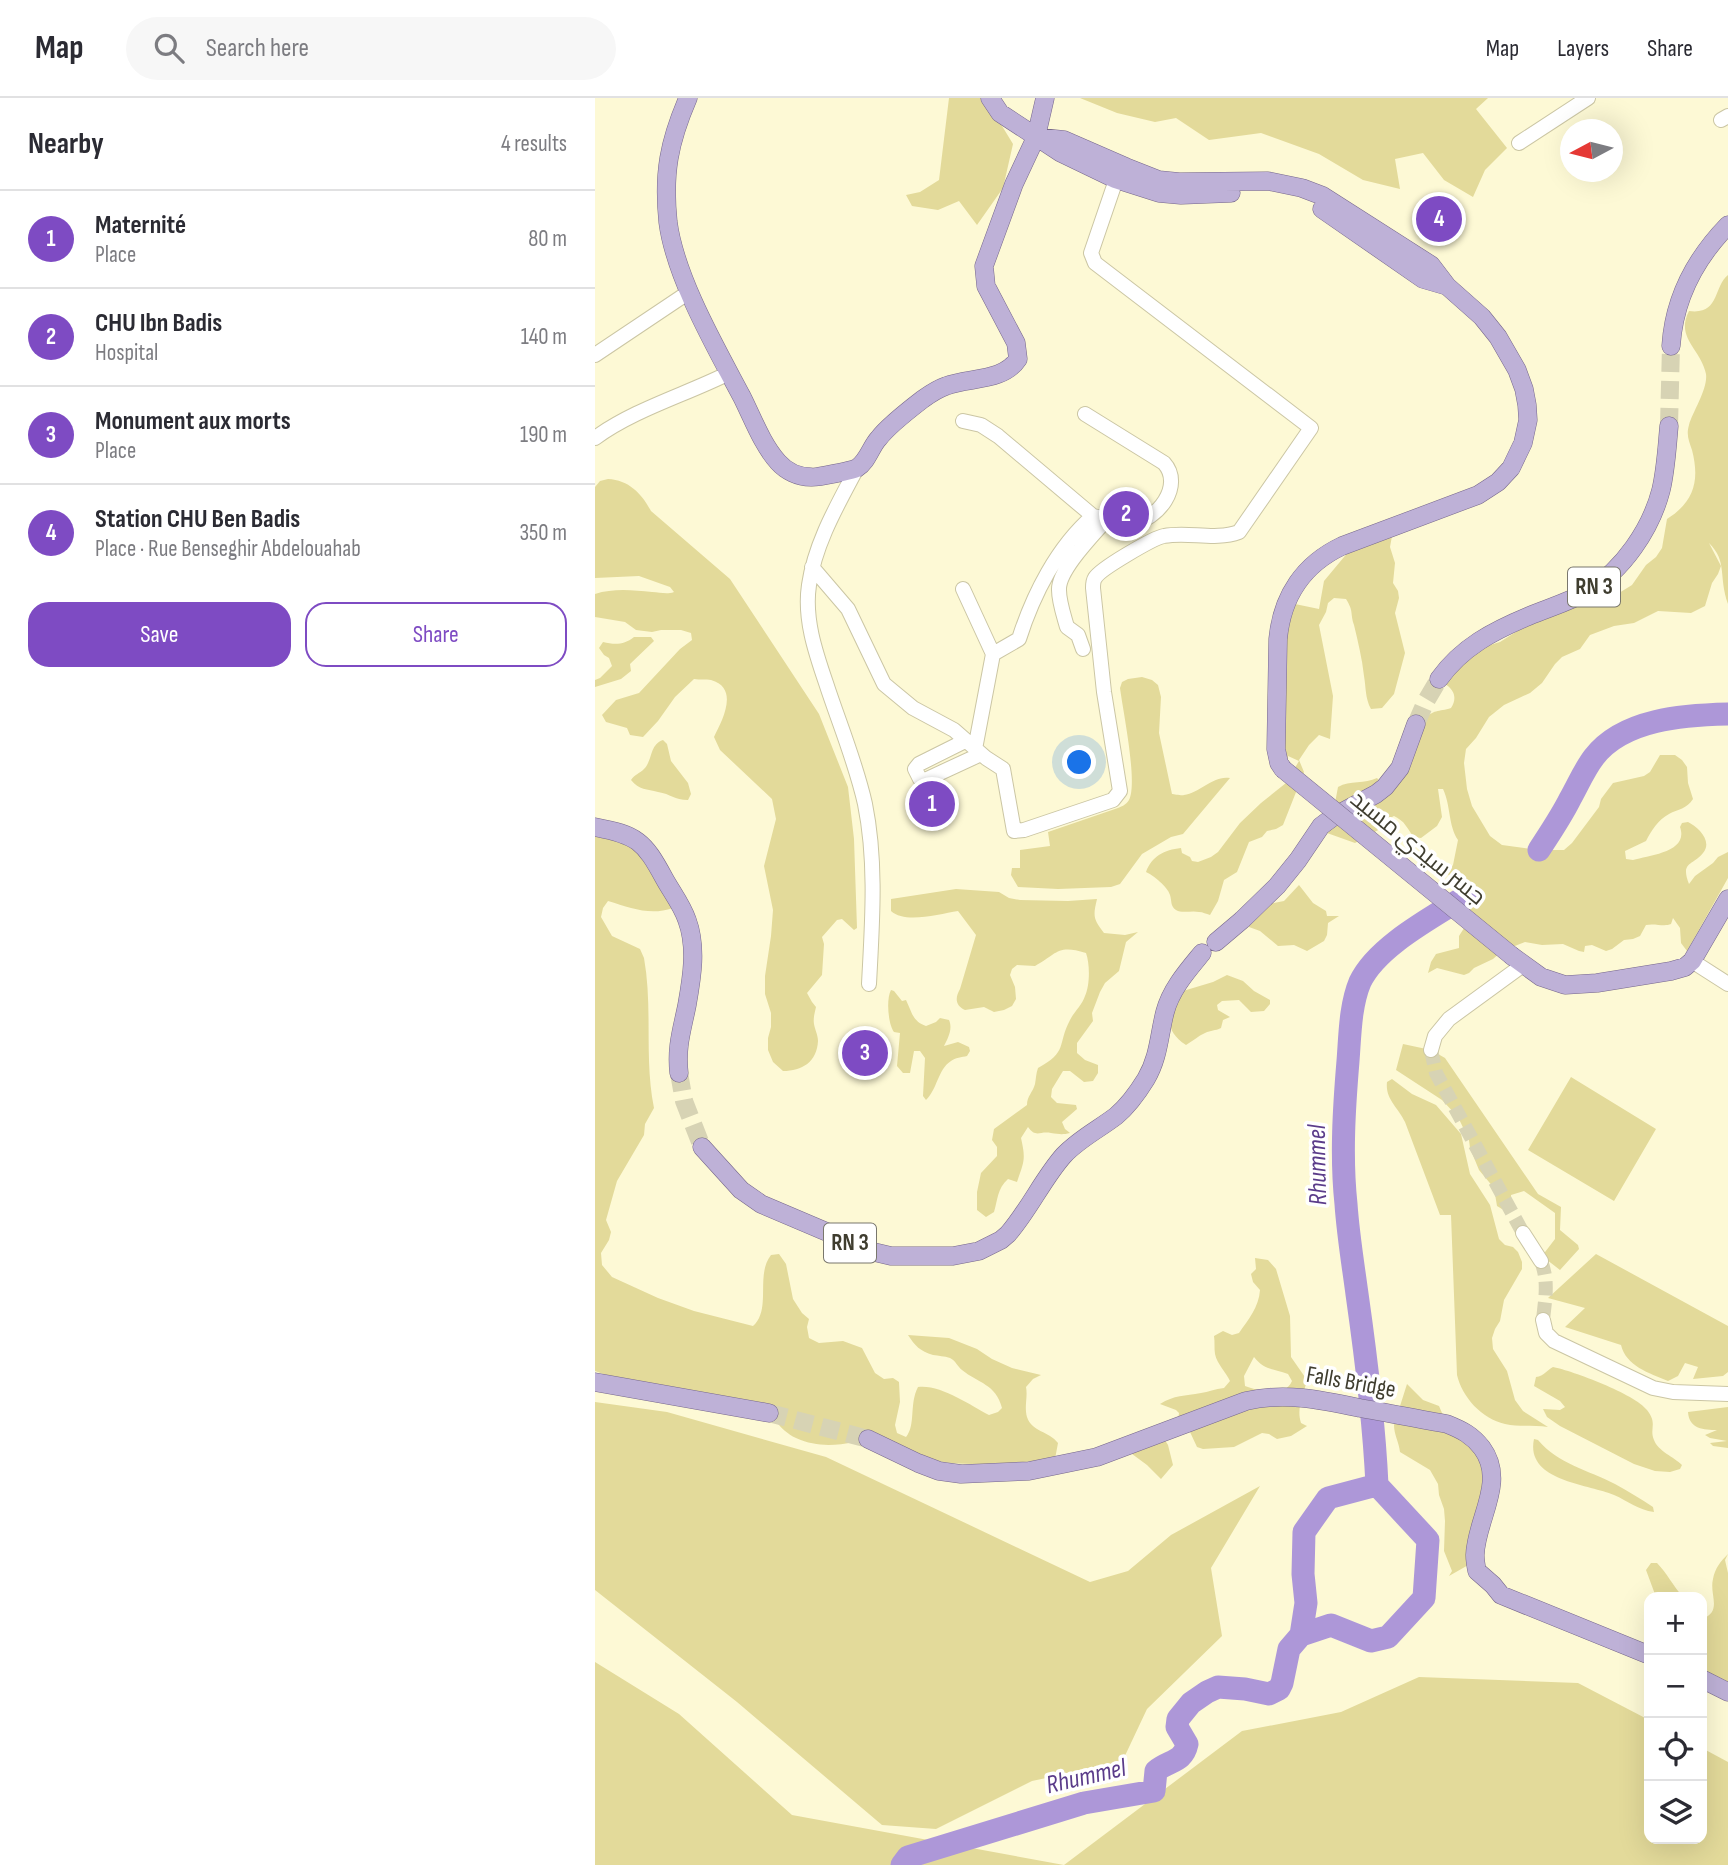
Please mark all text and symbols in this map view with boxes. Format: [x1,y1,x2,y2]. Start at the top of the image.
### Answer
search box [126,17,616,80]
text: Map [35,28,84,68]
icon: search [150,29,188,67]
text: Search here [206,33,309,64]
text: Map [1486,34,1519,63]
text: Layers [1557,34,1609,63]
text: Share [1647,34,1693,63]
north arrow [1560,119,1623,182]
text: Nearby [28,126,104,162]
text: 4 results [501,130,567,158]
pin: 4 [1416,193,1462,245]
text: Maternité [95,210,186,241]
text: 1 [46,225,56,253]
text: 80 m [528,225,567,253]
text: Place [95,241,136,269]
text: CHU Ibn Badis [95,308,222,339]
text: 2 [46,323,56,351]
text: 140 m [521,323,567,351]
text: Hospital [95,339,158,367]
text: Monument aux morts [95,406,291,437]
text: 3 [46,421,56,449]
text: 190 m [520,421,567,449]
text: Place [95,437,136,465]
pin: 2 [1103,488,1149,540]
text: Station CHU Ben Badis [95,504,300,535]
text: 4 [46,519,56,547]
text: 350 m [519,519,567,547]
text: Place · Rue Benseghir Abdelouahab [95,535,361,563]
road number: RN 3 [1568,568,1620,607]
button: Save [28,602,291,667]
button: Share [305,602,567,667]
your location [1062,745,1096,779]
pin: 1 [909,778,955,830]
street label: جسر سيدي مسيد [1343,785,1491,914]
pin: 3 [842,1027,888,1079]
water label: Rhummel [1302,1123,1334,1206]
road number: RN 3 [824,1224,876,1262]
street label: Falls Bridge [1304,1360,1398,1404]
map controls [1644,1592,1707,1844]
button: + [1644,1592,1707,1655]
button: − [1644,1655,1707,1718]
button: locate [1644,1718,1707,1781]
water label: Rhummel [1043,1753,1130,1801]
button: layers [1644,1781,1707,1844]

